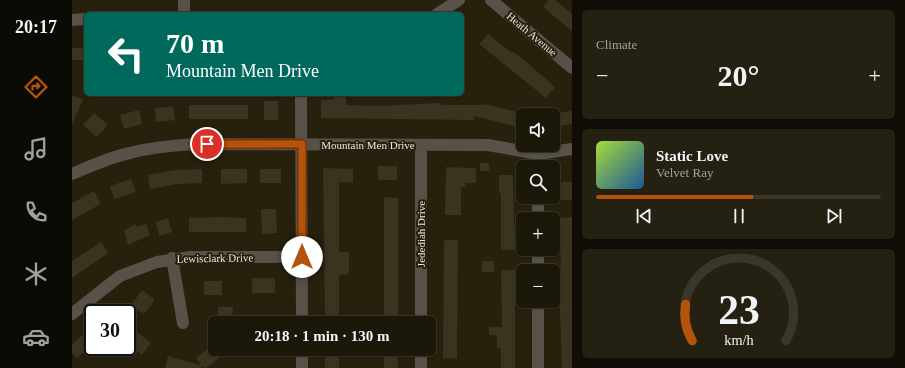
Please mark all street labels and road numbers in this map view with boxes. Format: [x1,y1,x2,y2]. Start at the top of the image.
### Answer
street label: Heath Avenue [504,10,560,59]
street label: Mountain Men Drive [321,139,415,151]
street label: Jedediah Drive [415,201,427,267]
street label: Lewisclark Drive [177,251,254,265]

